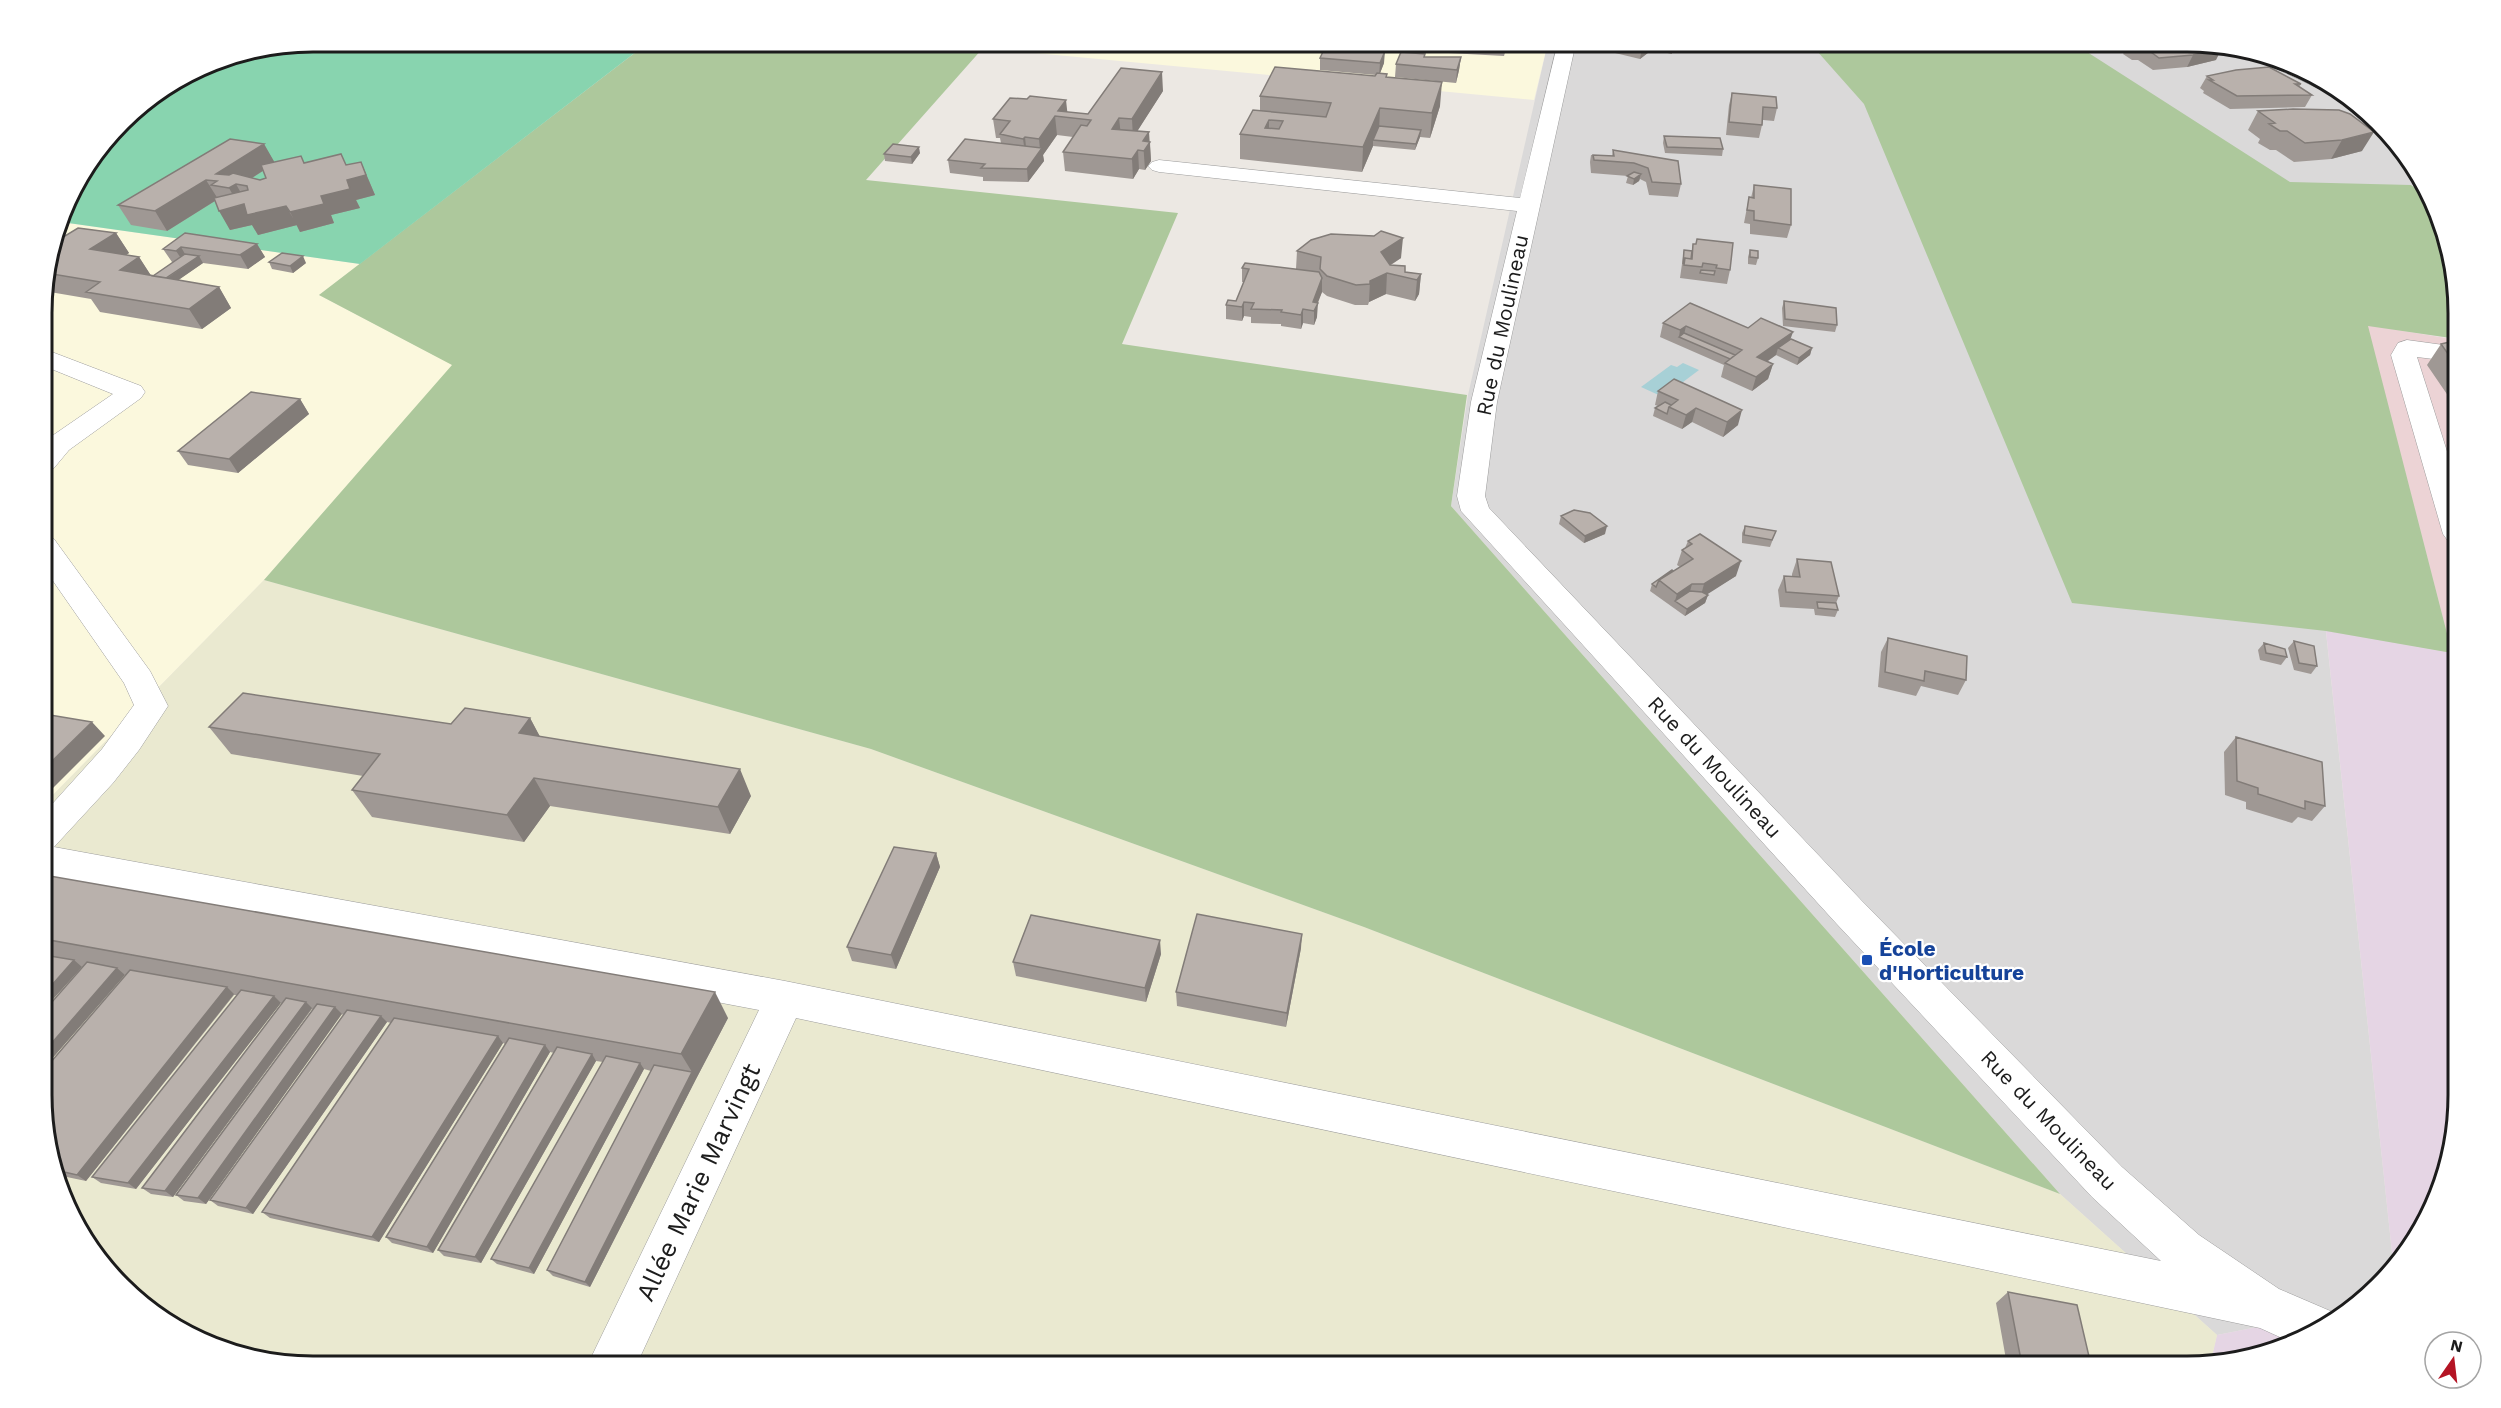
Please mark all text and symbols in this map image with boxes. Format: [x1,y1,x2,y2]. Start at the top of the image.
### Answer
street label: Rue du Moulineau [1471,232,1533,418]
street label: Rue du Moulineau [1643,691,1787,843]
place label: École d'Horticulture [1879,936,2024,985]
marker: École d'Horticulture [1860,953,1874,967]
street label: Rue du Moulineau [1976,1045,2122,1195]
street label: Allée Marie Marvingt [630,1058,766,1306]
north arrow [2423,1330,2483,1390]
text: N [2448,1335,2465,1357]

